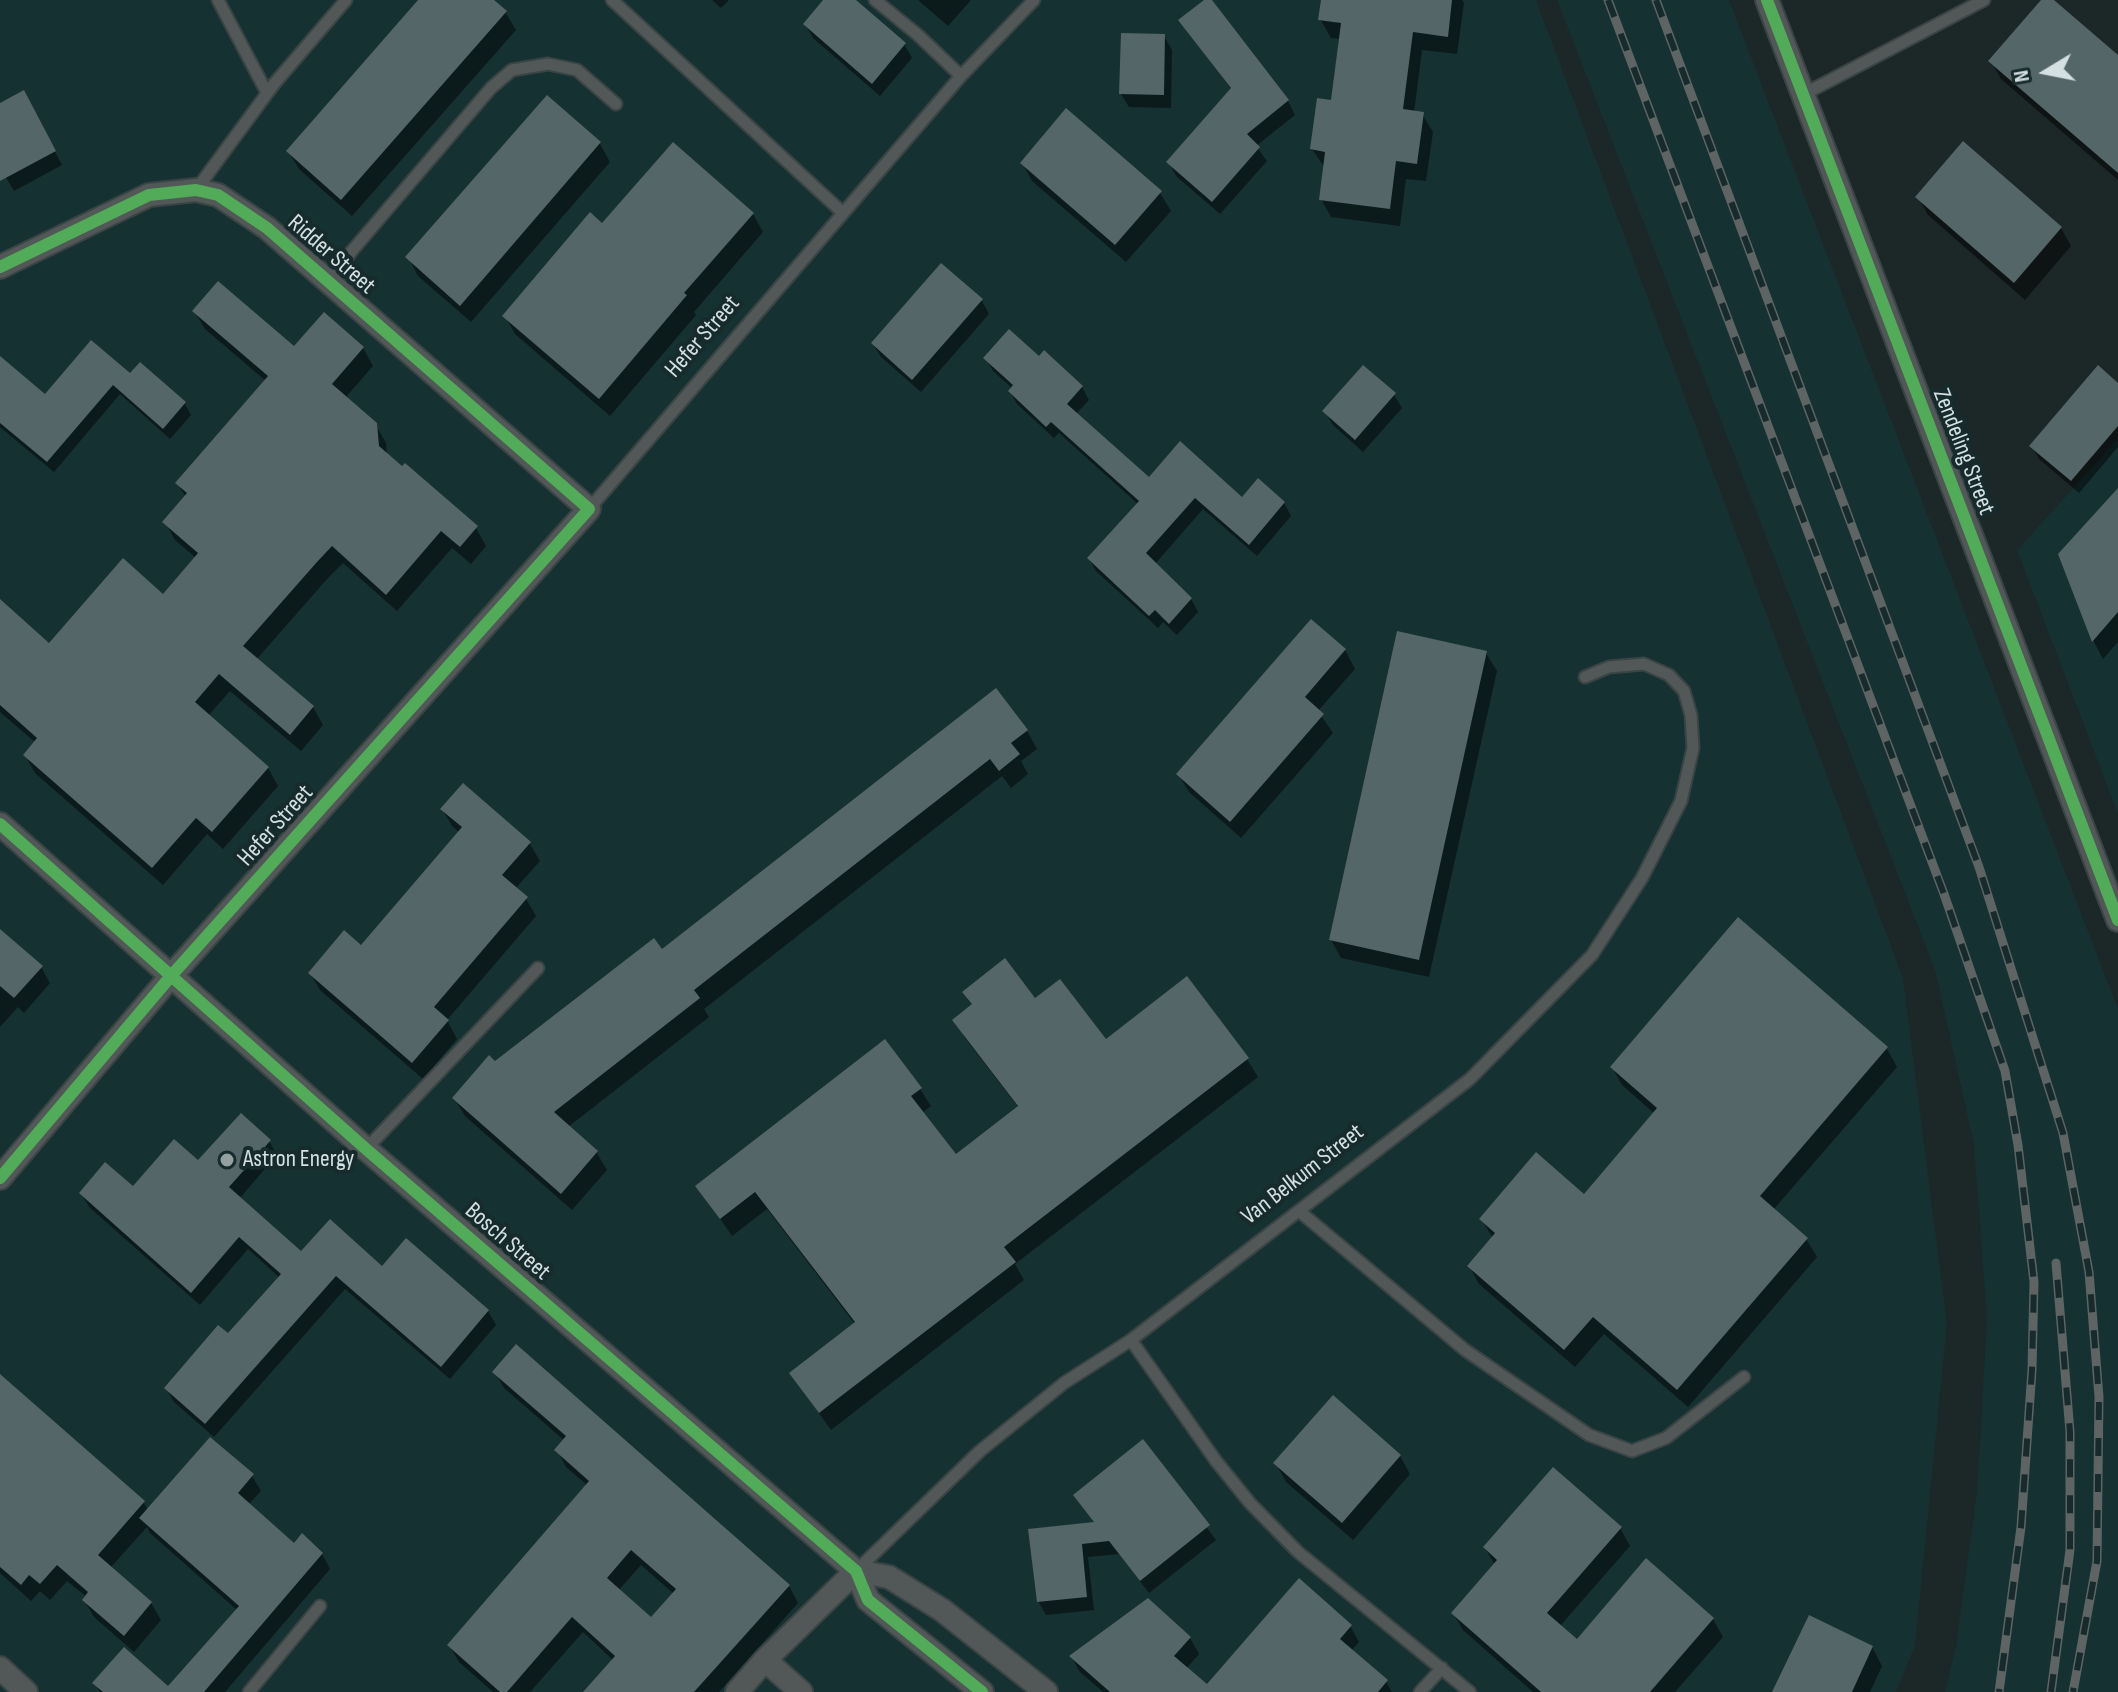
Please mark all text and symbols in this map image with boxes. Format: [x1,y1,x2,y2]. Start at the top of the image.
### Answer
north arrow [2006,32,2086,112]
text: N [2008,68,2036,84]
street label: Ridder Street [281,209,381,301]
street label: Hefer Street [660,290,746,384]
street label: Zendeling Street [1926,385,2000,519]
street label: Hefer Street [232,779,320,873]
street label: Van Belkum Street [1236,1118,1370,1232]
place label: Astron Energy [243,1146,354,1174]
marker: Astron Energy [218,1151,236,1169]
street label: Bosch Street [458,1197,556,1287]

